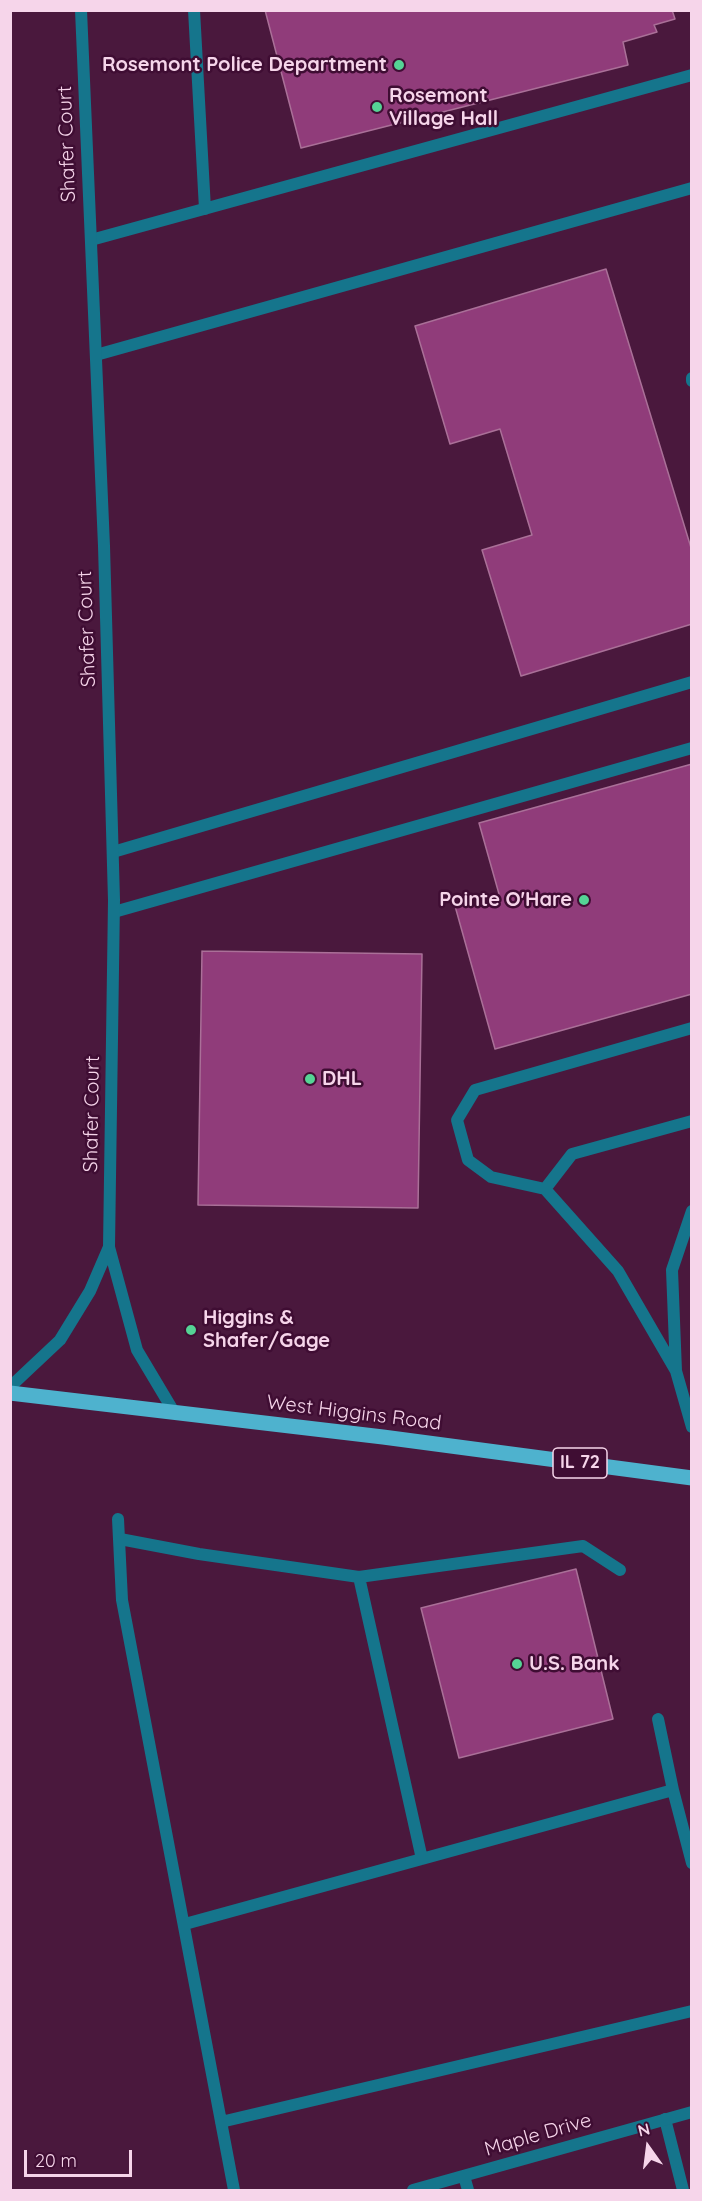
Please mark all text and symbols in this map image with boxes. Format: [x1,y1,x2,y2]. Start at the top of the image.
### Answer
place label: Rosemont Police Department [102,53,387,77]
marker: Rosemont Police Department [392,58,406,72]
place label: Rosemont Village Hall [389,84,498,131]
street label: Shafer Court [53,85,81,203]
marker: Rosemont Village Hall [370,100,384,114]
street label: Shafer Court [73,570,101,688]
place label: Pointe O'Hare [439,888,572,912]
marker: Pointe O'Hare [577,893,591,907]
street label: Shafer Court [79,1055,105,1173]
place label: DHL [322,1067,362,1091]
marker: DHL [303,1072,317,1086]
place label: Higgins & Shafer/Gage [203,1306,330,1353]
marker: Higgins & Shafer/Gage [184,1323,198,1337]
street label: West Higgins Road [265,1390,443,1436]
road number: IL 72 [553,1448,607,1478]
place label: U.S. Bank [529,1652,620,1676]
marker: U.S. Bank [510,1657,524,1671]
street label: Maple Drive [482,2108,594,2162]
north arrow [618,2117,678,2177]
text: N [636,2118,652,2141]
scale bar [27,2138,135,2176]
text: 20 m [35,2149,77,2172]

